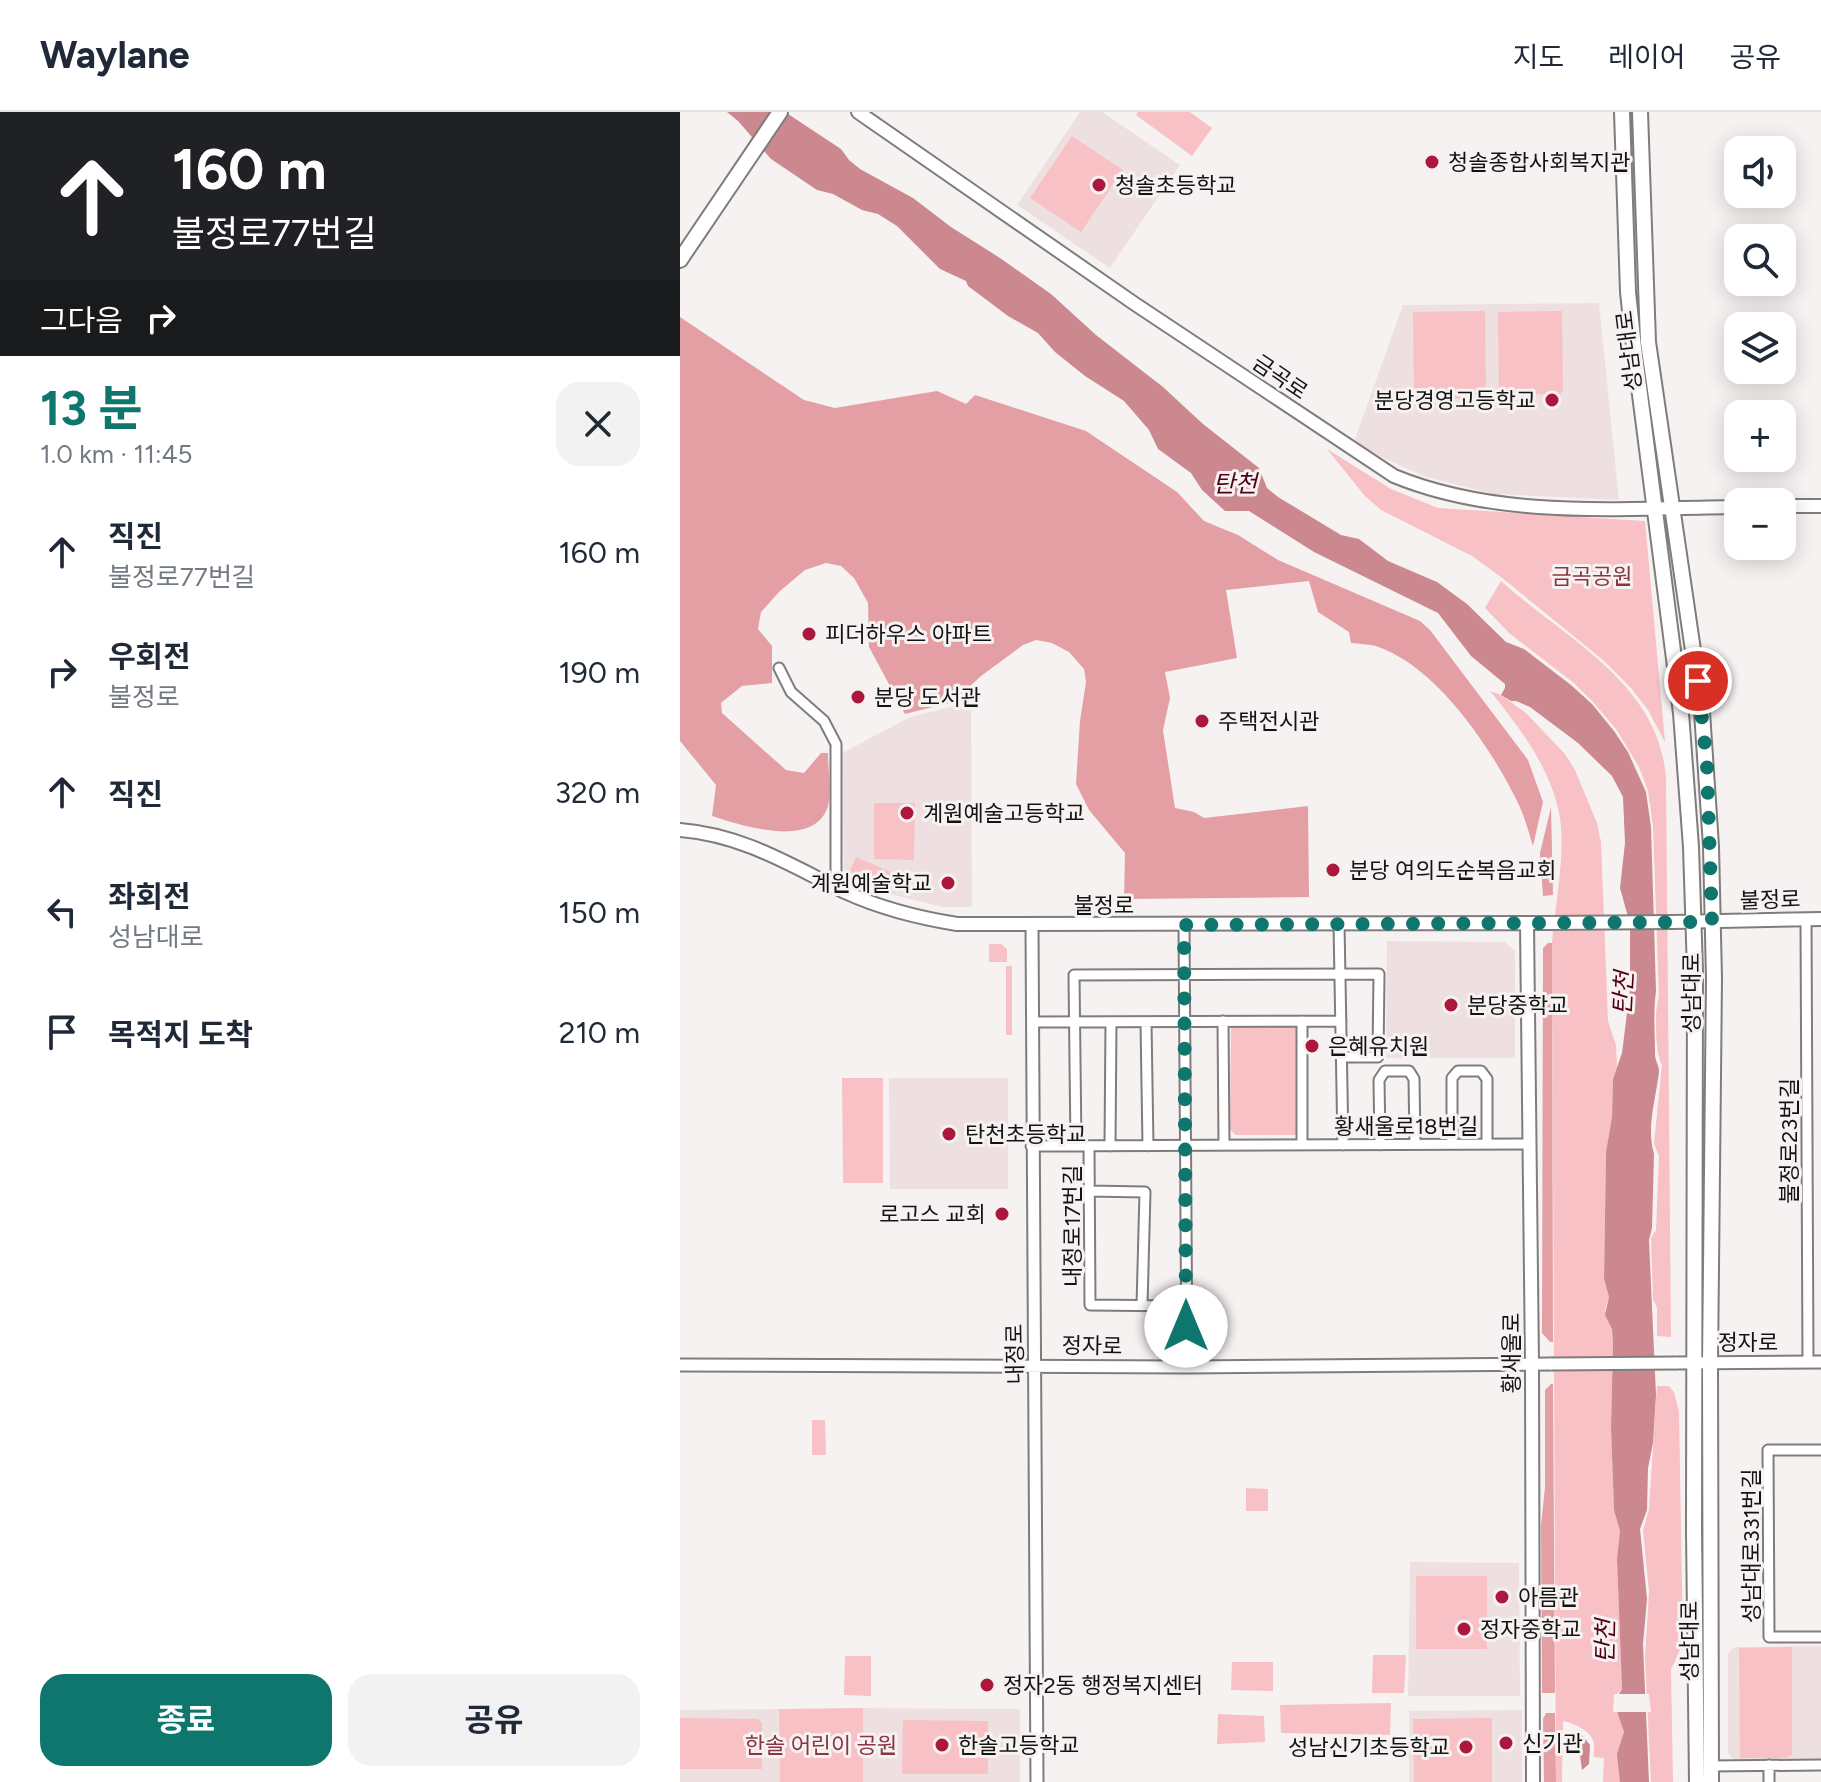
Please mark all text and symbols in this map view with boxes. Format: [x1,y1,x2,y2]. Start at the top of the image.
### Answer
text: Waylane [40,32,190,78]
text: 지도 [1513,40,1564,74]
text: 레이어 [1608,40,1685,74]
text: 공유 [1729,40,1781,74]
text: 160 m [172,136,327,203]
map controls [1724,136,1796,560]
button: sound [1724,136,1796,208]
icon: ahead [40,144,144,248]
place label: 청솔종합사회복지관 [1448,149,1630,176]
marker: 청솔종합사회복지관 [1423,153,1441,171]
place label: 청솔초등학교 [1115,172,1236,199]
marker: 청솔초등학교 [1090,176,1108,194]
text: 불정로77번길 [172,212,376,255]
button: search [1724,224,1796,296]
icon: right [139,296,183,340]
text: 그다음 [40,302,123,339]
street label: 성남대로 [1611,309,1647,393]
button: layers [1724,312,1796,384]
street label: 금곡로 [1247,349,1313,405]
text: 13 분 [40,379,143,437]
button: close [556,382,640,466]
place label: 분당경영고등학교 [1374,387,1536,414]
marker: 분당경영고등학교 [1543,391,1561,409]
button: + [1724,400,1796,472]
text: 1.0 km · 11:45 [40,438,193,470]
water label: 탄천 [1213,469,1260,498]
button: − [1724,488,1796,560]
text: 직진 [108,518,163,555]
icon: ahead [40,530,84,574]
text: 160 m [558,534,640,571]
text: 불정로77번길 [108,561,256,593]
park label: 금곡공원 [1552,563,1632,590]
place label: 피더하우스 아파트 [825,621,992,648]
marker: 피더하우스 아파트 [800,625,818,643]
text: 우회전 [108,638,191,675]
pin [1664,647,1732,715]
icon: right [40,650,84,694]
text: 190 m [558,654,640,691]
icon: arrive [1676,659,1720,703]
text: 불정로 [108,681,180,713]
place label: 분당 도서관 [874,684,981,711]
marker: 분당 도서관 [849,688,867,706]
place label: 주택전시관 [1218,708,1319,735]
marker: 주택전시관 [1193,712,1211,730]
icon: ahead [40,770,84,814]
text: 320 m [555,774,640,811]
text: 직진 [108,776,163,813]
place label: 계원예술고등학교 [923,800,1085,827]
marker: 계원예술고등학교 [898,804,916,822]
place label: 분당 여의도순복음교회 [1349,857,1557,884]
marker: 분당 여의도순복음교회 [1324,861,1342,879]
place label: 계원예술학교 [811,870,932,897]
marker: 계원예술학교 [939,874,957,892]
text: 좌회전 [108,878,191,915]
street label: 불정로 [1739,885,1801,915]
icon: left [40,890,84,934]
street label: 불정로 [1074,892,1134,919]
text: 150 m [558,894,640,931]
text: 성남대로 [108,921,204,953]
street label: 성남대로 [1678,953,1705,1033]
water label: 탄천 [1607,967,1639,1016]
place label: 분당중학교 [1467,992,1568,1019]
marker: 분당중학교 [1442,996,1460,1014]
icon: arrive [40,1010,84,1054]
text: 210 m [559,1014,640,1051]
text: 목적지 도착 [108,1016,253,1053]
place label: 은혜유치원 [1328,1033,1429,1060]
marker: 은혜유치원 [1303,1037,1321,1055]
street label: 불정로23번길 [1776,1078,1803,1204]
street label: 황새울로18번길 [1334,1113,1478,1140]
place label: 탄천초등학교 [965,1121,1086,1148]
marker: 탄천초등학교 [940,1125,958,1143]
street label: 내정로17번길 [1059,1165,1086,1287]
place label: 로고스 교회 [879,1201,986,1228]
marker: 로고스 교회 [993,1205,1011,1223]
position arrow [1144,1284,1228,1368]
street label: 황새울로 [1498,1313,1525,1393]
street label: 내정로 [1001,1323,1029,1385]
street label: 정자로 [1718,1329,1778,1356]
street label: 정자로 [1061,1332,1123,1360]
street label: 성남대로331번길 [1738,1469,1765,1623]
place label: 아름관 [1518,1584,1579,1611]
marker: 아름관 [1493,1588,1511,1606]
street label: 성남대로 [1676,1601,1703,1681]
place label: 정자중학교 [1480,1616,1581,1643]
water label: 탄천 [1590,1616,1620,1663]
marker: 정자중학교 [1455,1620,1473,1638]
place label: 정자2동 행정복지센터 [1003,1672,1203,1699]
button: 종료 [40,1674,332,1766]
button: 공유 [348,1674,640,1766]
marker: 정자2동 행정복지센터 [978,1676,996,1694]
place label: 신기관 [1522,1730,1583,1757]
park label: 한솔 어린이 공원 [745,1732,897,1759]
place label: 한솔고등학교 [958,1732,1079,1759]
place label: 성남신기초등학교 [1288,1734,1450,1761]
marker: 신기관 [1497,1734,1515,1752]
marker: 한솔고등학교 [933,1736,951,1754]
marker: 성남신기초등학교 [1457,1738,1475,1756]

